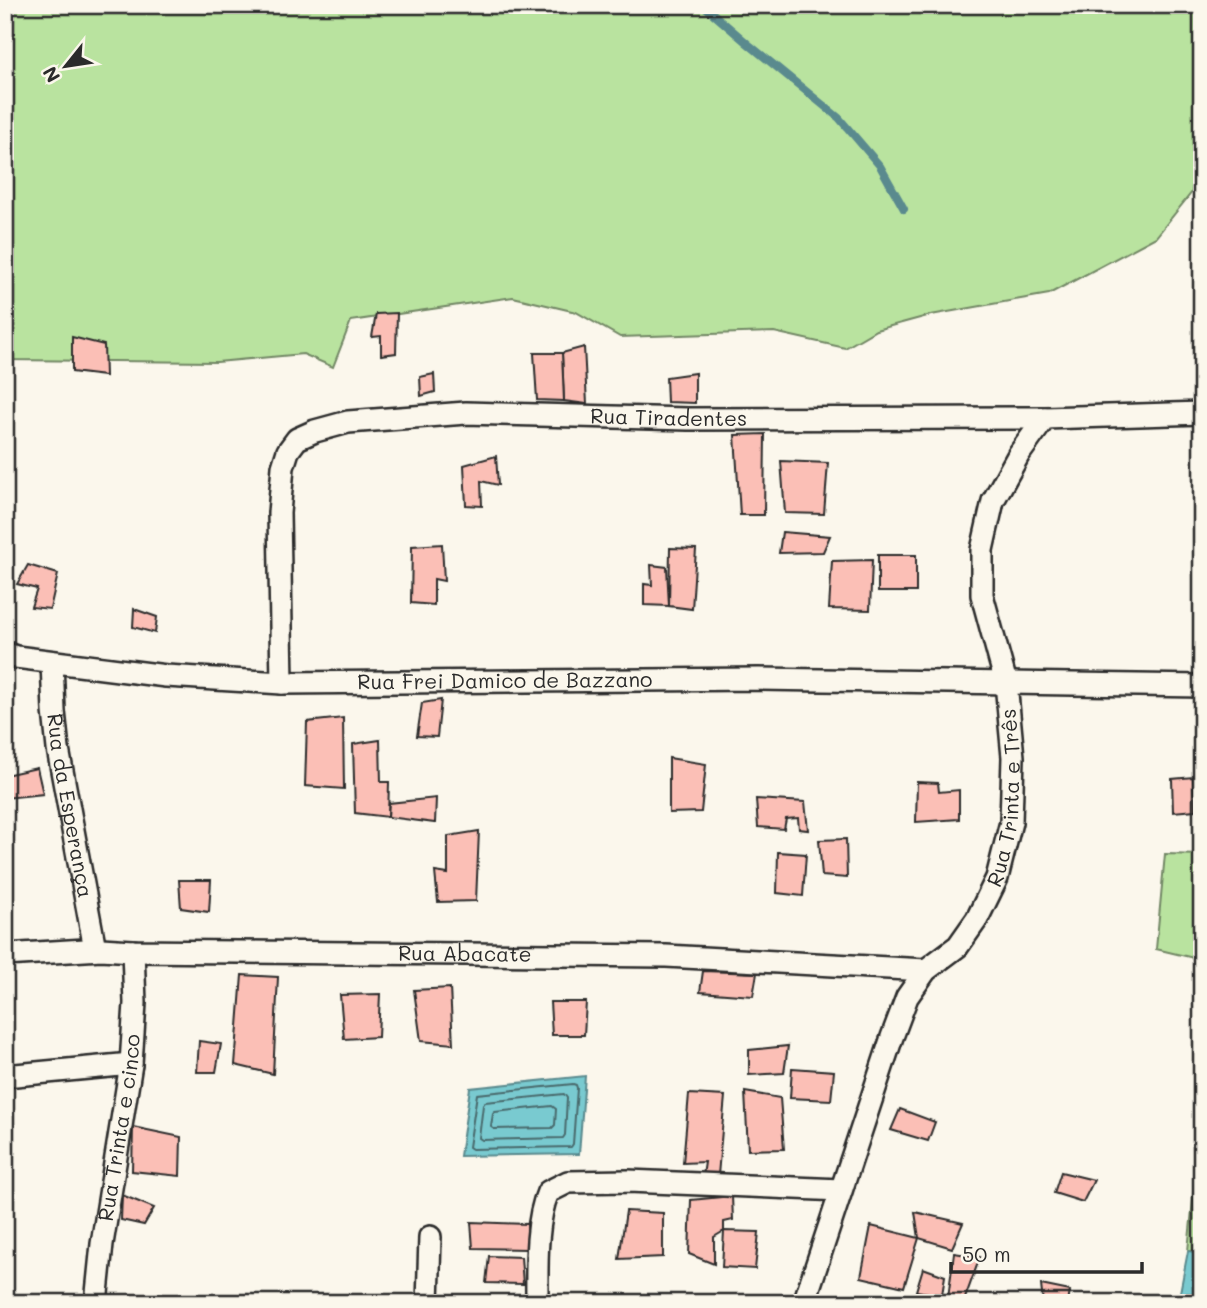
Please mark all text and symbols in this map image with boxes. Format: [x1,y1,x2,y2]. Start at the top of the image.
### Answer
north arrow [32,32,102,102]
text: N [36,62,65,87]
street label: Rua Tiradentes [590,401,747,431]
street label: Rua Frei Damico de Bazzano [357,665,653,694]
street label: Rua Trinta e Três [980,707,1025,891]
street label: Rua da Esperança [42,712,100,900]
street label: Rua Abacate [398,938,532,967]
street label: Rua Trinta e cinco [91,1033,145,1223]
scale bar [951,1231,1142,1275]
text: 50 m [962,1240,1011,1267]

